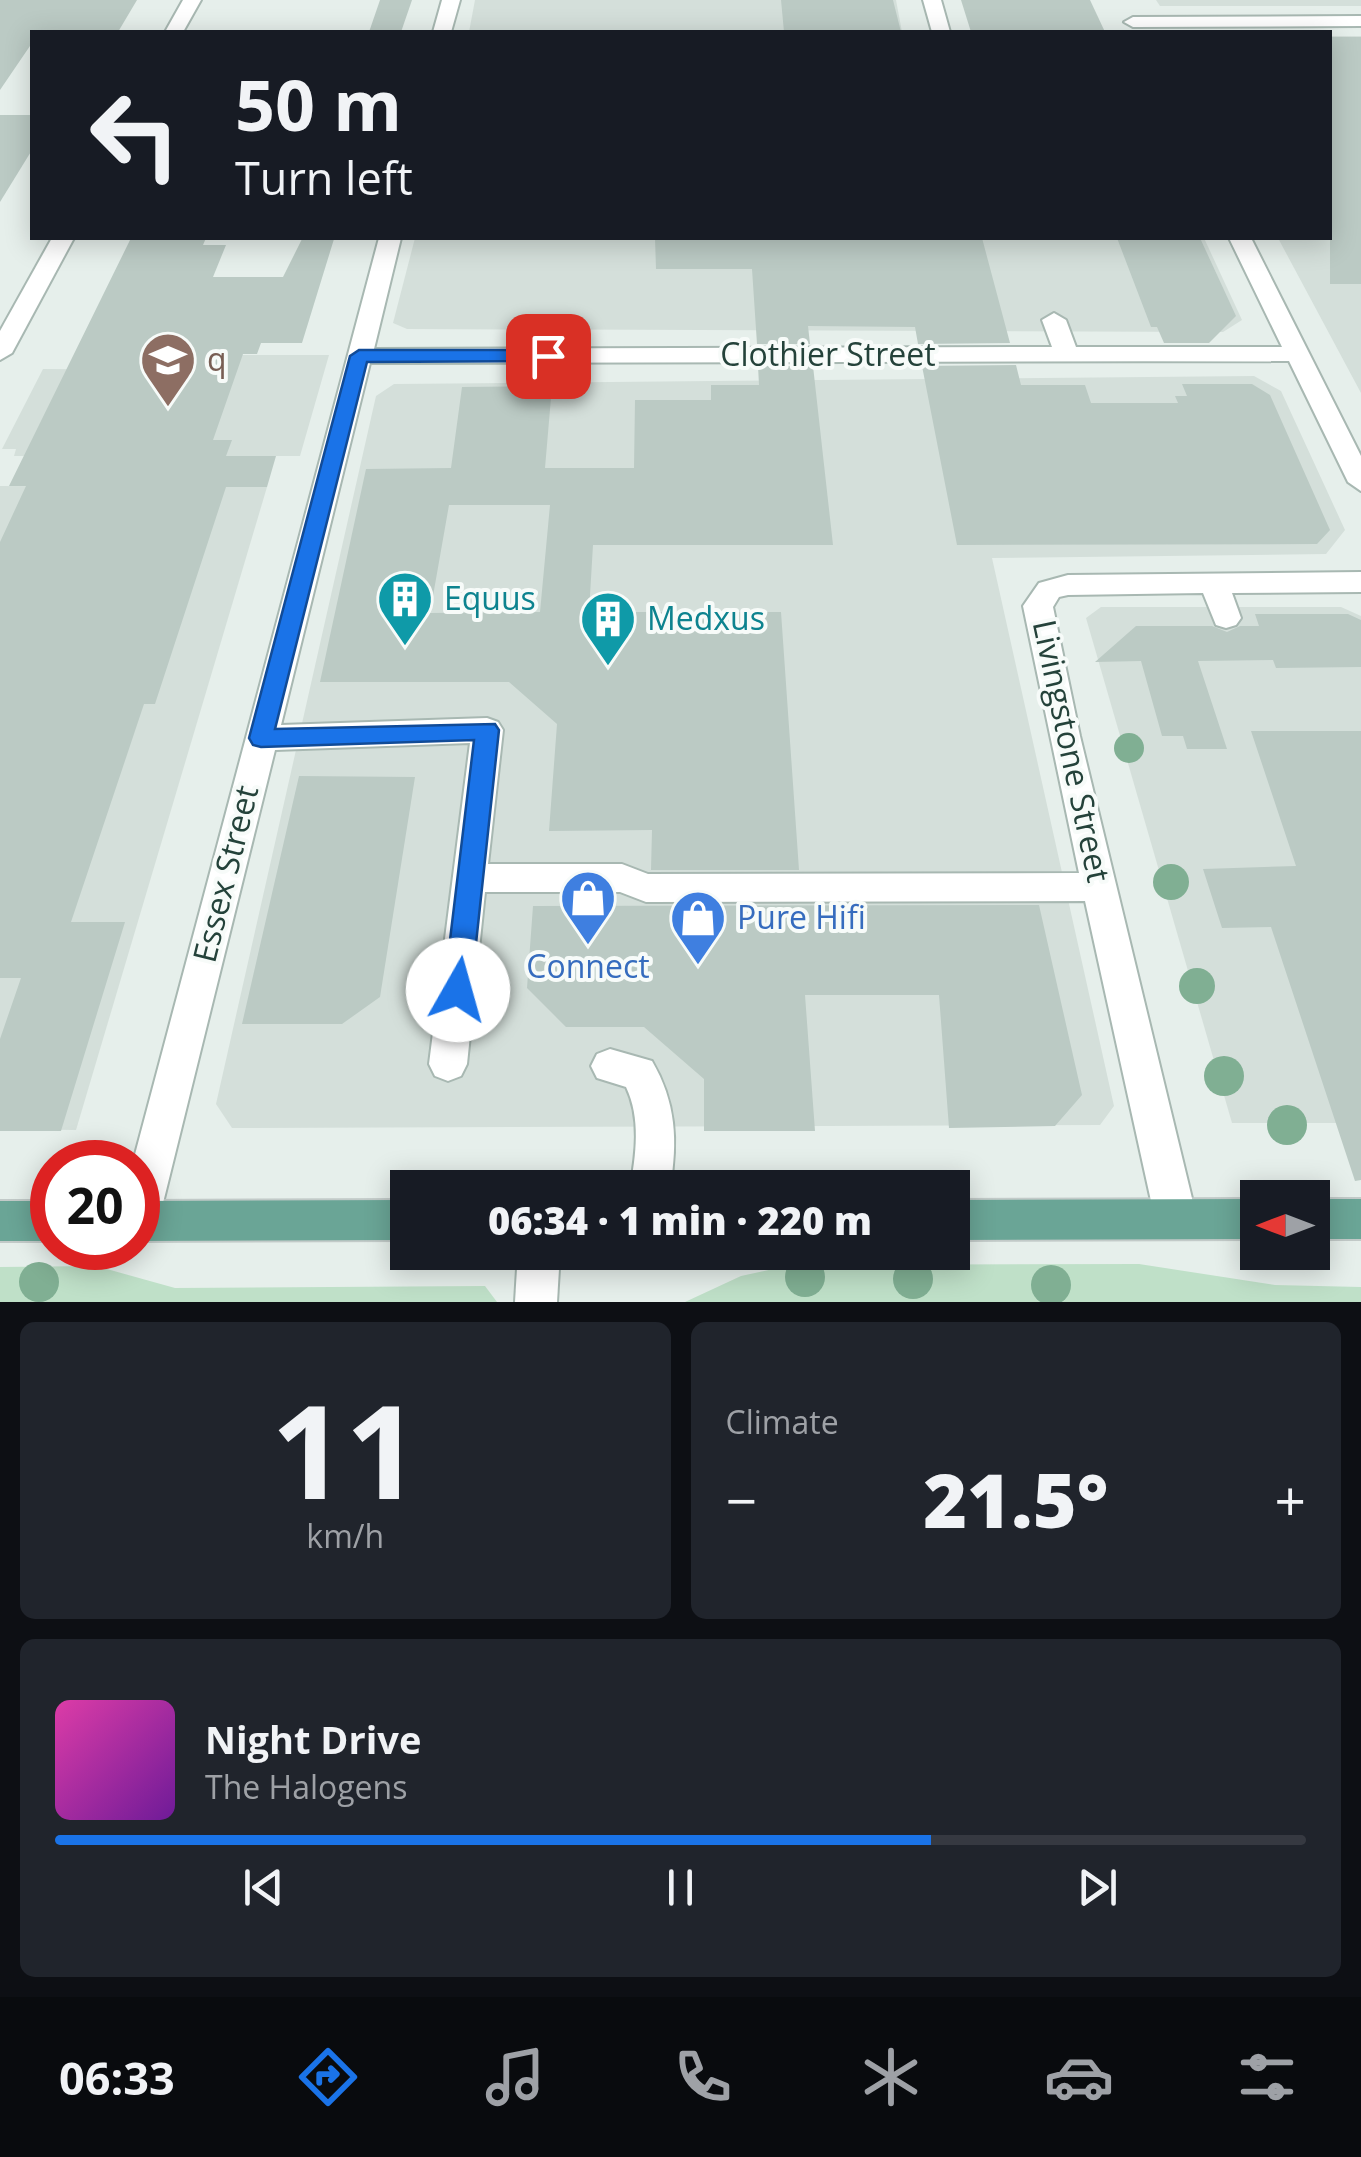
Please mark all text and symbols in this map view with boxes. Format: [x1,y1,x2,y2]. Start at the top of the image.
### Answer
text: 50 m [235,56,402,152]
icon: left [70,70,200,200]
text: Turn left [235,147,413,208]
pin [506,314,591,399]
icon: arrive [521,329,576,384]
school or university icon: q [138,330,198,409]
street label: Clothier Street [720,332,936,375]
place label: q [207,337,227,380]
building icon: Equus [375,569,435,648]
place label: Equus [444,576,536,619]
building icon: Medxus [578,589,638,668]
place label: Medxus [647,596,765,639]
street label: Livingstone Street [1024,616,1121,886]
street label: Essex Street [182,781,267,966]
shop icon: Connect [558,868,618,947]
shop icon: Pure Hifi [668,888,728,967]
place label: Pure Hifi [737,895,866,938]
position arrow [406,938,510,1042]
place label: Connect [526,944,650,987]
speed limit sign: 20 [30,1140,160,1270]
north arrow [1240,1180,1330,1270]
map controls [1240,1180,1330,1270]
text: 06:34 · 1 min · 220 m [488,1194,872,1246]
text: 11 [271,1360,420,1537]
text: Climate [726,1400,839,1443]
text: 21.5° [923,1448,1108,1550]
text: − [726,1462,757,1537]
text: + [1275,1462,1306,1537]
text: km/h [306,1514,384,1557]
text: Night Drive [205,1713,421,1765]
text: The Halogens [205,1765,407,1808]
icon: previous [236,1860,291,1915]
icon: pause [653,1860,708,1915]
icon: next [1070,1860,1125,1915]
icon: directions [293,2042,363,2112]
icon: music [480,2042,550,2112]
icon: phone [668,2042,738,2112]
icon: climate [856,2042,926,2112]
icon: car [1044,2042,1114,2112]
icon: filters [1232,2042,1302,2112]
text: 06:33 [59,2047,175,2108]

